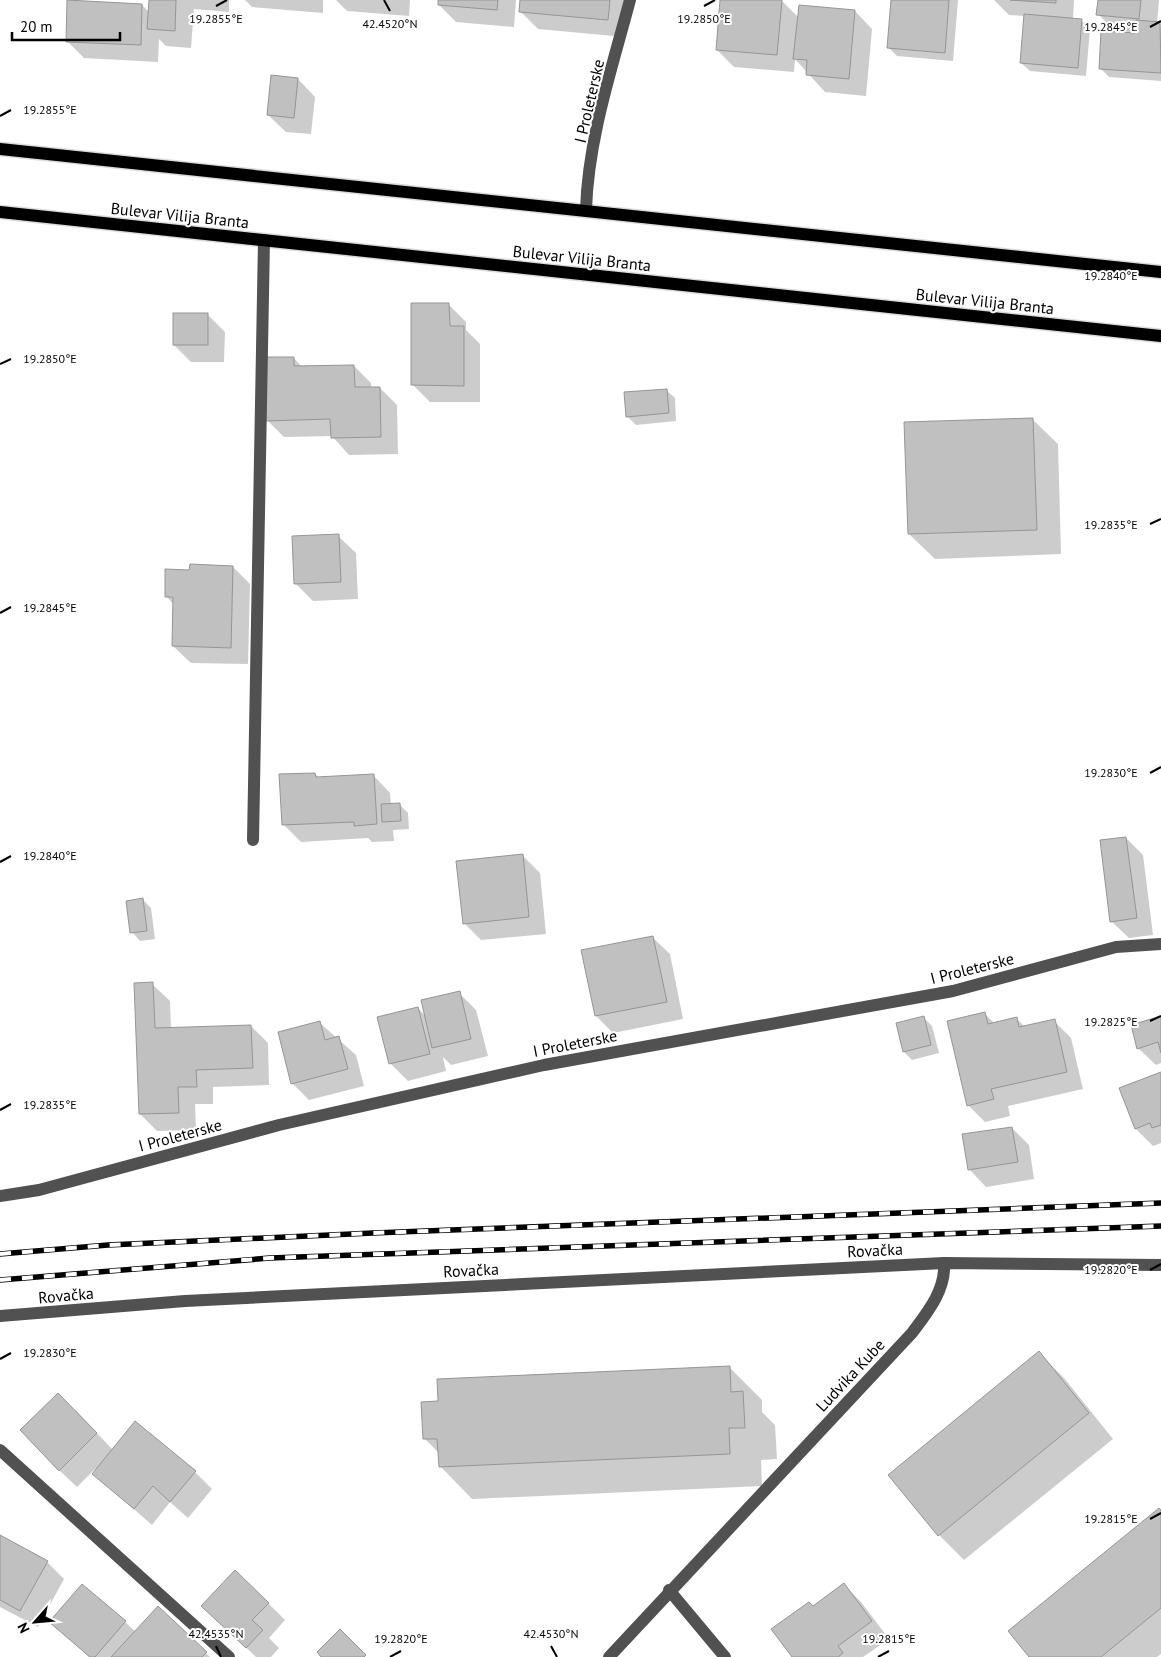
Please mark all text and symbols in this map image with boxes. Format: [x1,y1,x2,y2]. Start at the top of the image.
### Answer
scale bar [12,10,120,42]
text: 19.2855°E [189,11,243,26]
text: 19.2850°E [677,11,731,26]
text: 42.4520°N [363,16,417,31]
text: 20 m [20,17,53,36]
text: 19.2845°E [1084,19,1138,34]
street label: I Proleterske [570,57,608,145]
text: 19.2855°E [23,102,77,117]
street label: Bulevar Vilija Branta [110,198,250,232]
street label: Bulevar Vilija Branta [512,241,652,275]
text: 19.2840°E [1084,268,1138,283]
street label: Bulevar Vilija Branta [915,284,1055,318]
text: 19.2850°E [23,351,77,366]
text: 19.2835°E [1084,517,1138,532]
text: 19.2845°E [23,600,77,615]
text: 19.2830°E [1084,765,1138,780]
text: 19.2840°E [23,848,77,863]
street label: I Proleterske [928,948,1016,988]
text: 19.2825°E [1084,1014,1138,1029]
street label: I Proleterske [531,1025,619,1061]
text: 19.2835°E [23,1097,77,1112]
street label: I Proleterske [136,1114,224,1156]
street label: Rovačka [847,1239,903,1261]
street label: Rovačka [443,1259,499,1281]
text: 19.2820°E [1084,1262,1138,1277]
street label: Rovačka [37,1283,95,1307]
street label: Ludvika Kube [811,1335,889,1415]
text: 19.2830°E [23,1345,77,1360]
text: 19.2815°E [1084,1511,1138,1526]
north arrow [10,1597,60,1647]
text: N [13,1620,34,1636]
text: 42.4535°N [189,1626,243,1641]
text: 42.4530°N [524,1626,578,1641]
text: 19.2820°E [374,1631,428,1646]
text: 19.2815°E [862,1631,916,1646]

